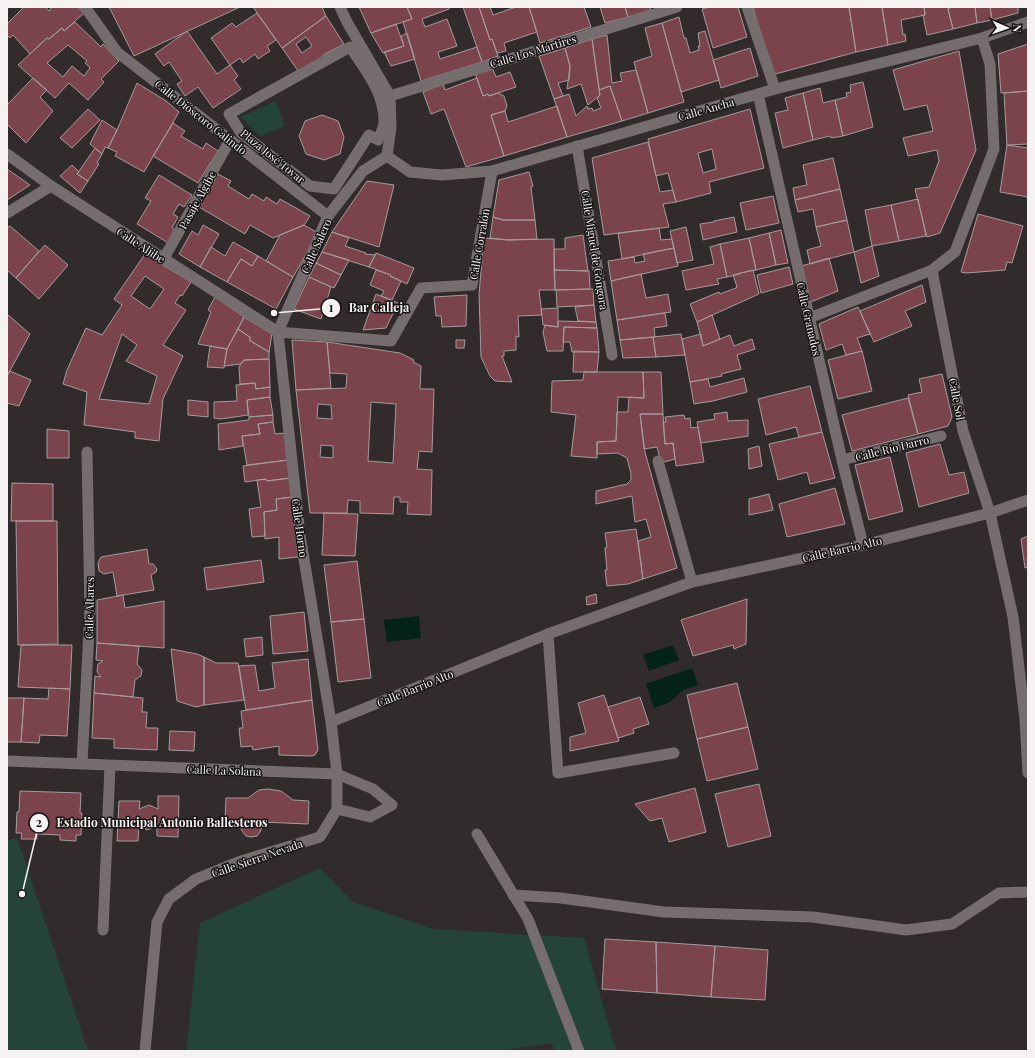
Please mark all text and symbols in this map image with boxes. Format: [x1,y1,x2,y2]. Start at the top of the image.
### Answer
north arrow [987,8,1027,48]
text: N [1010,24,1025,33]
street label: Calle Los Mártires [488,31,578,71]
street label: Calle Dióscoro Galindo [152,76,250,158]
street label: Calle Ancha [676,94,736,124]
street label: Plaza José Tovar [238,125,308,187]
street label: Pasaje Algibe [175,168,219,232]
street label: Calle Miguel de Góngora [578,189,612,311]
street label: Calle Corralón [465,207,493,281]
street label: Calle Salero [297,216,335,276]
street label: Calle Aljibe [114,224,169,267]
street label: Calle Granados [793,281,825,357]
callout: Bar Calleja [321,296,418,320]
text: 1 [329,299,334,315]
text: Bar Calleja [349,299,410,315]
street label: Calle Sol [946,377,968,421]
street label: Calle Río Darro [853,432,931,464]
street label: Calle Horno [288,498,312,558]
street label: Calle Barrio Alto [801,533,883,565]
street label: Calle Altares [81,577,97,639]
street label: Calle Barrio Alto [375,666,455,710]
street label: Calle La Solana [186,761,262,779]
callout: Estadio Municipal Antonio Ballesteros [29,811,276,835]
text: 2 [36,814,42,830]
text: Estadio Municipal Antonio Ballesteros [57,814,268,830]
street label: Calle Sierra Nevada [209,835,305,881]

